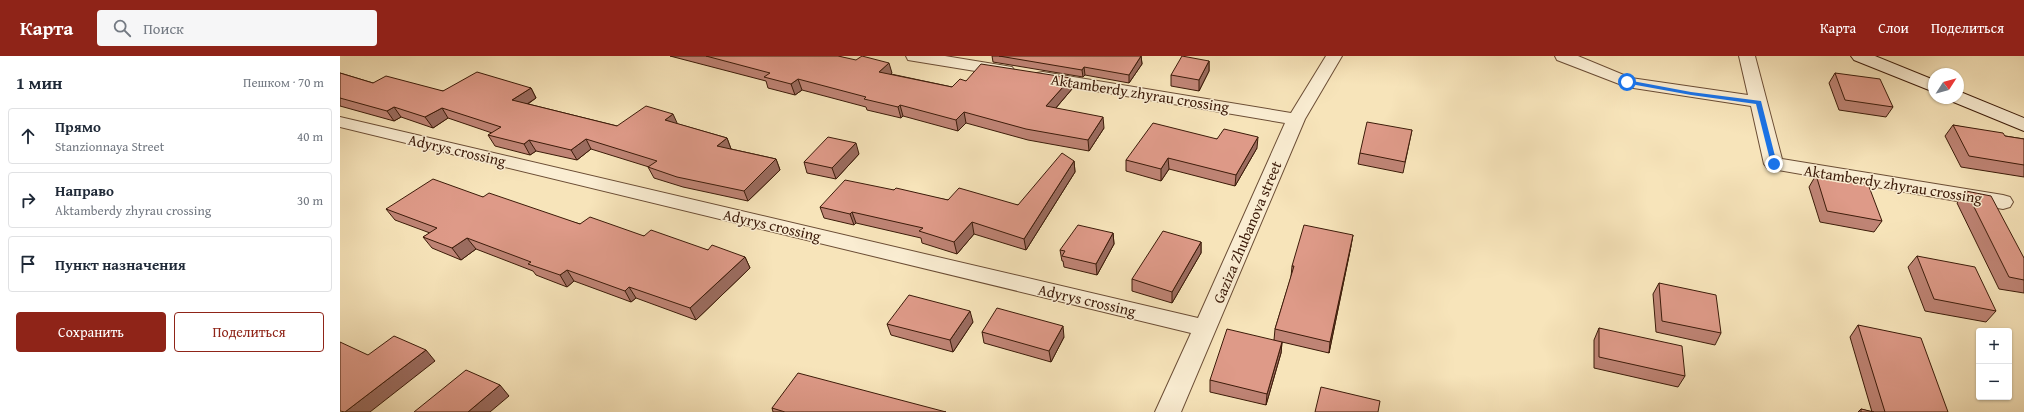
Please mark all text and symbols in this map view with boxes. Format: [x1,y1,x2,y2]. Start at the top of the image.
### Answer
search box [97,10,377,46]
text: Карта [20,14,73,42]
icon: search [111,17,133,39]
text: Поиск [143,18,184,39]
text: Карта [1820,18,1856,38]
text: Слои [1878,18,1909,38]
text: Поделиться [1931,18,2004,38]
north arrow [1928,68,1964,104]
street label: Aktamberdy zhyrau crossing [1049,69,1231,118]
text: 1 мин [16,70,62,95]
text: Пешком · 70 m [243,73,324,92]
route start [1618,73,1636,91]
text: Прямо [55,116,101,137]
icon: ahead [17,125,39,147]
text: 40 m [297,127,323,146]
street label: Adyrys crossing [406,129,508,172]
text: Stanzionnaya Street [55,137,164,156]
route end [1765,155,1783,173]
street label: Gaziza Zhubanova street [1207,157,1287,306]
street label: Aktamberdy zhyrau crossing [1802,160,1984,209]
text: Направо [55,180,114,201]
icon: right [17,189,39,211]
text: 30 m [297,191,323,210]
text: Aktamberdy zhyrau crossing [55,201,211,220]
street label: Adyrys crossing [721,204,823,247]
icon: arrive [17,253,39,275]
text: Пункт назначения [55,254,186,275]
street label: Adyrys crossing [1036,279,1138,322]
button: Сохранить [16,312,166,352]
button: Поделиться [174,312,324,352]
map controls [1976,328,2012,400]
button: + [1976,328,2012,364]
button: − [1976,364,2012,400]

